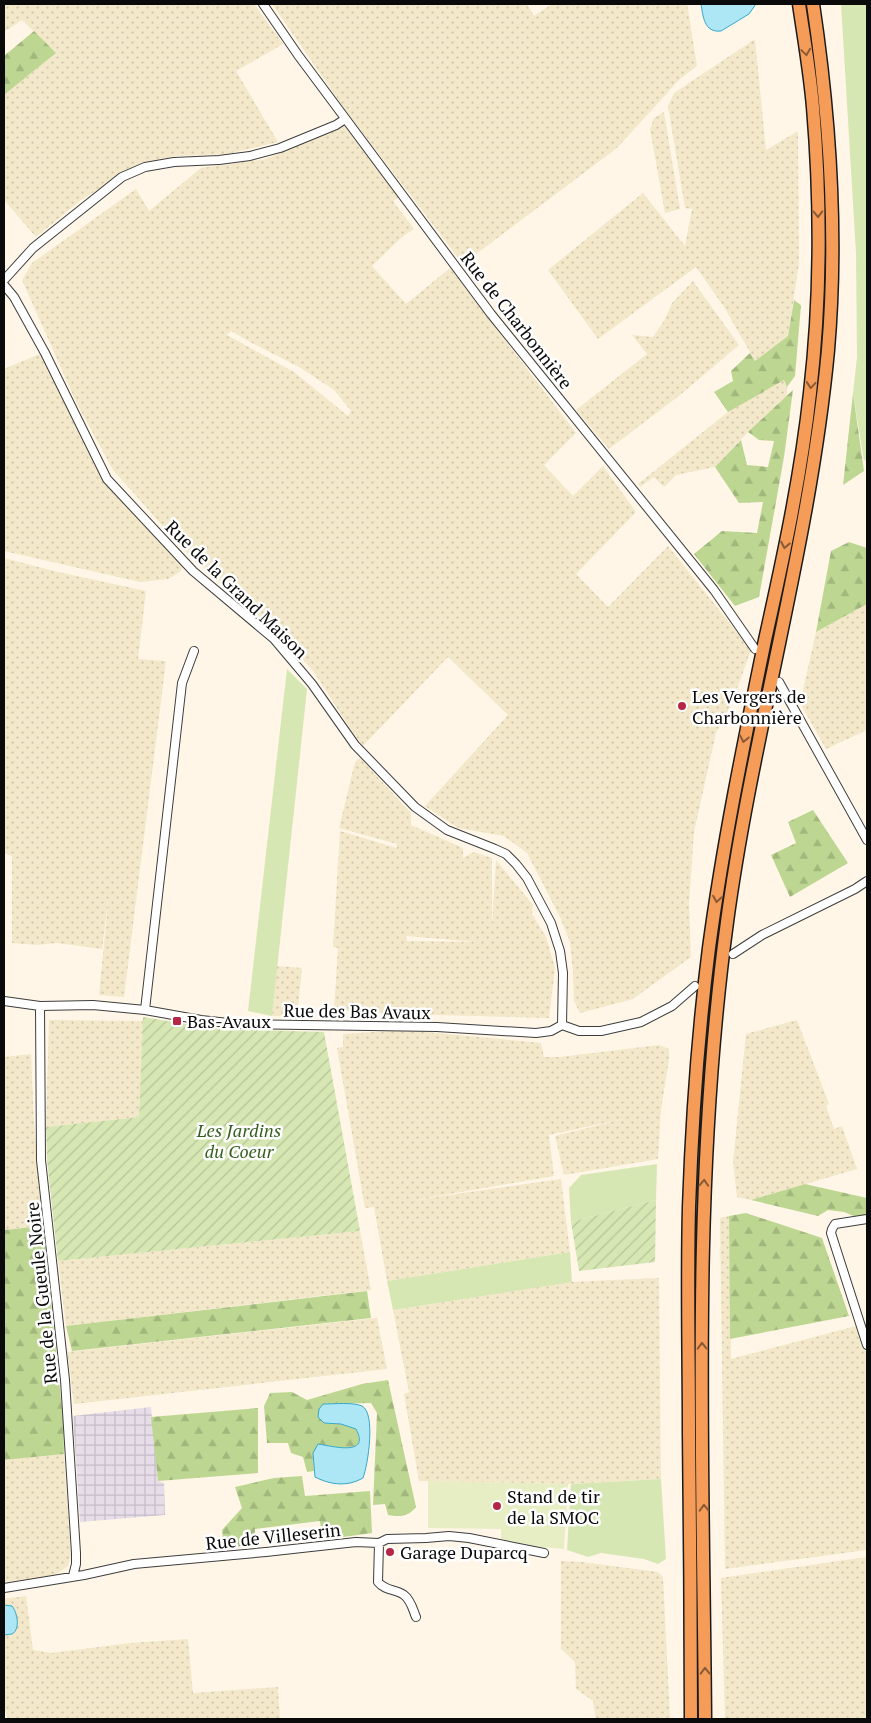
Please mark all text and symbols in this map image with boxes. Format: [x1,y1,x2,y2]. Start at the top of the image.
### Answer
one-way arrow [800,48,810,56]
one-way arrow [813,210,823,218]
street label: Rue de Charbonnière [456,246,578,394]
one-way arrow [806,381,817,389]
street label: Rue de la Grand Maison [160,515,314,664]
one-way arrow [780,541,791,550]
place label: Les Vergers de Charbonnière [692,684,806,729]
marker: Les Vergers de Charbonnière [676,700,688,712]
one-way arrow [740,734,750,743]
one-way arrow [712,895,722,903]
street label: Rue des Bas Avaux [283,998,432,1024]
place label: Bas-Avaux [187,1009,271,1033]
marker: Bas-Avaux [171,1015,183,1027]
park label: Les Jardins du Coeur [196,1118,281,1163]
one-way arrow [699,1179,709,1186]
street label: Rue de la Gueule Noire [20,1201,62,1385]
one-way arrow [697,1341,707,1349]
place label: Stand de tir de la SMOC [507,1484,600,1529]
marker: Stand de tir de la SMOC [491,1500,503,1512]
one-way arrow [698,1504,709,1512]
street label: Rue de Villeserin [204,1517,342,1555]
place label: Garage Duparcq [400,1540,528,1564]
marker: Garage Duparcq [384,1546,396,1558]
one-way arrow [700,1666,710,1674]

